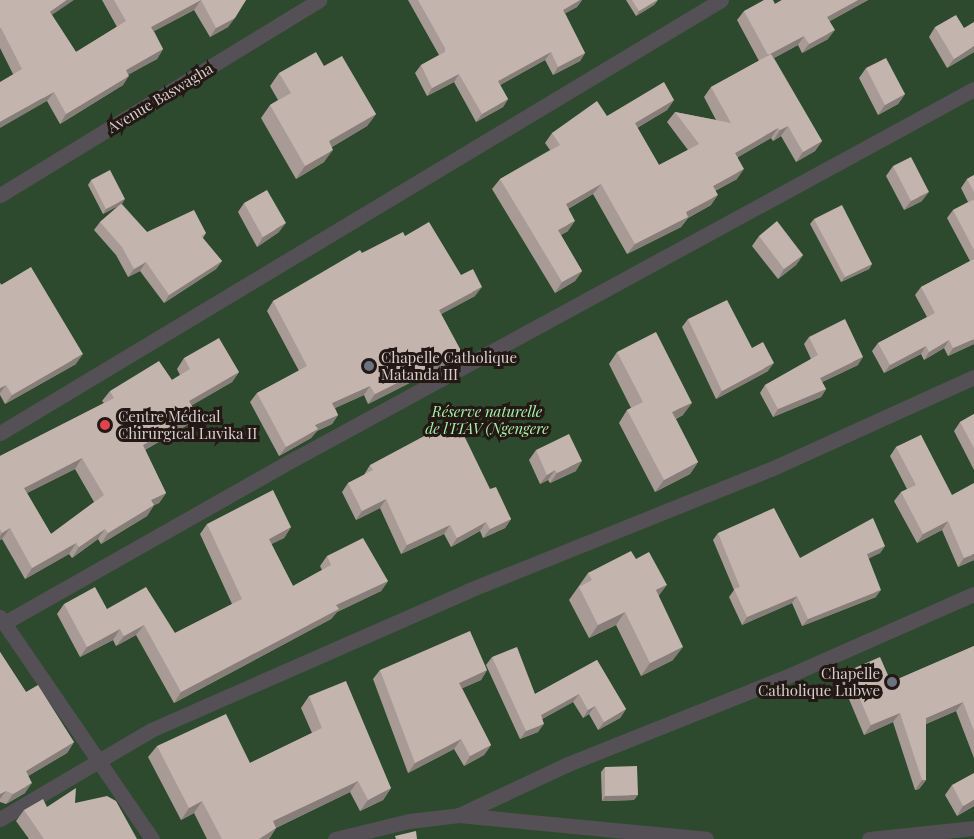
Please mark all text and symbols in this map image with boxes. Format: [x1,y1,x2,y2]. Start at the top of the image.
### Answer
street label: Avenue Baswagha [104,59,216,137]
place label: Chapelle Catholique Matanda III [381,348,517,383]
marker: Chapelle Catholique Matanda III [362,359,376,373]
park label: Réserve naturelle de l'ITAV (Ngengere [425,402,549,437]
place label: Centre Médical Chirurgical Luvika II [118,407,257,442]
marker: Centre Médical Chirurgical Luvika II [96,416,114,434]
place label: Chapelle Catholique Lubwe [758,664,880,699]
marker: Chapelle Catholique Lubwe [885,675,899,689]

